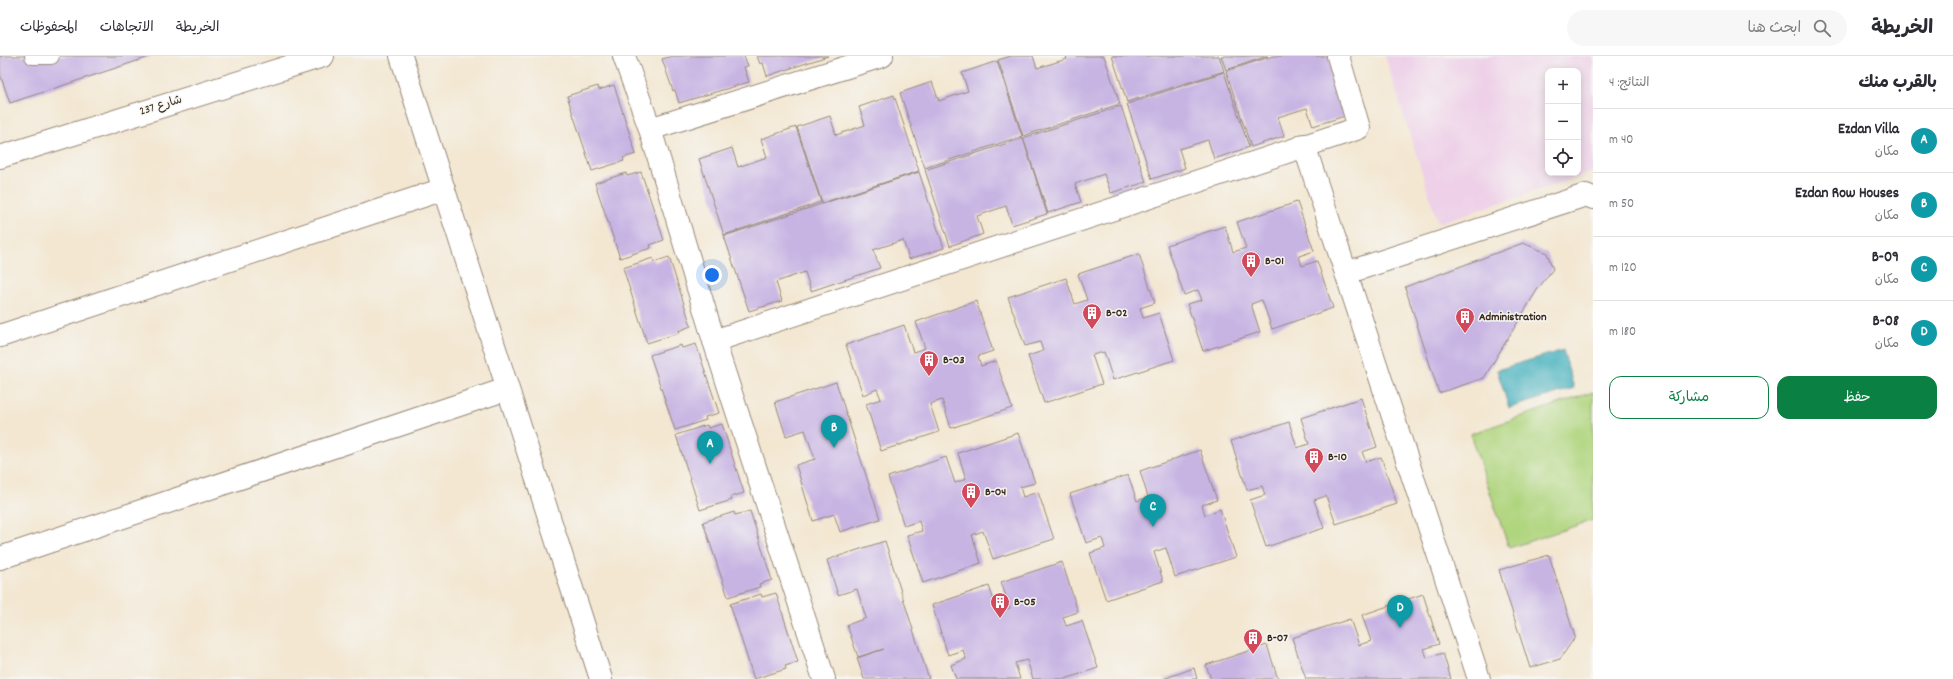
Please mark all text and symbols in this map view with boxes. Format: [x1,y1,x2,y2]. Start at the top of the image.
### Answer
search box [1567,10,1847,46]
text: الخريطة [1871,16,1933,43]
icon: search [1811,17,1833,39]
text: المحفوظات [20,18,78,38]
text: الاتجاهات [100,18,154,38]
text: الخريطة [176,18,219,38]
text: ابحث هنا [1748,18,1801,40]
map controls [1545,68,1581,176]
button: + [1545,68,1581,104]
text: بالقرب منك [1859,72,1937,96]
text: النتائج: 4 [1609,74,1650,93]
street label: شارع 237 [138,91,184,121]
button: − [1545,104,1581,140]
text: Ezdan Villa [1838,119,1899,141]
text: 40 m [1609,131,1633,150]
text: A [1920,131,1928,150]
button: locate [1545,140,1581,176]
text: مكان [1875,143,1899,162]
text: Ezdan Row Houses [1795,183,1899,205]
text: 50 m [1609,195,1634,214]
text: B [1921,195,1927,214]
text: مكان [1875,207,1899,226]
text: B-09 [1872,247,1899,269]
building icon: B-01 [1240,250,1262,278]
place label: B-01 [1265,253,1284,270]
text: 120 m [1609,259,1637,278]
text: C [1921,259,1927,278]
your location [702,265,722,285]
text: مكان [1875,271,1899,290]
building icon: B-02 [1081,302,1103,330]
place label: B-02 [1106,305,1128,322]
building icon: Administration [1454,306,1476,334]
place label: Administration [1479,309,1547,326]
text: B-08 [1873,311,1899,333]
text: 180 m [1609,323,1636,342]
text: D [1921,323,1927,342]
text: مكان [1875,335,1899,354]
building icon: B-03 [918,349,940,377]
place label: B-03 [943,352,965,369]
button: مشاركة [1609,376,1769,419]
button: حفظ [1777,376,1937,419]
pin: B [821,415,847,448]
pin: A [697,431,723,464]
building icon: B-10 [1303,446,1325,474]
place label: B-10 [1328,449,1347,466]
building icon: B-04 [960,481,982,509]
place label: B-04 [985,484,1006,501]
pin: C [1140,494,1166,527]
building icon: B-05 [989,591,1011,619]
place label: B-05 [1014,594,1036,611]
pin: D [1387,595,1413,628]
building icon: B-07 [1242,627,1264,655]
place label: B-07 [1267,630,1288,647]

